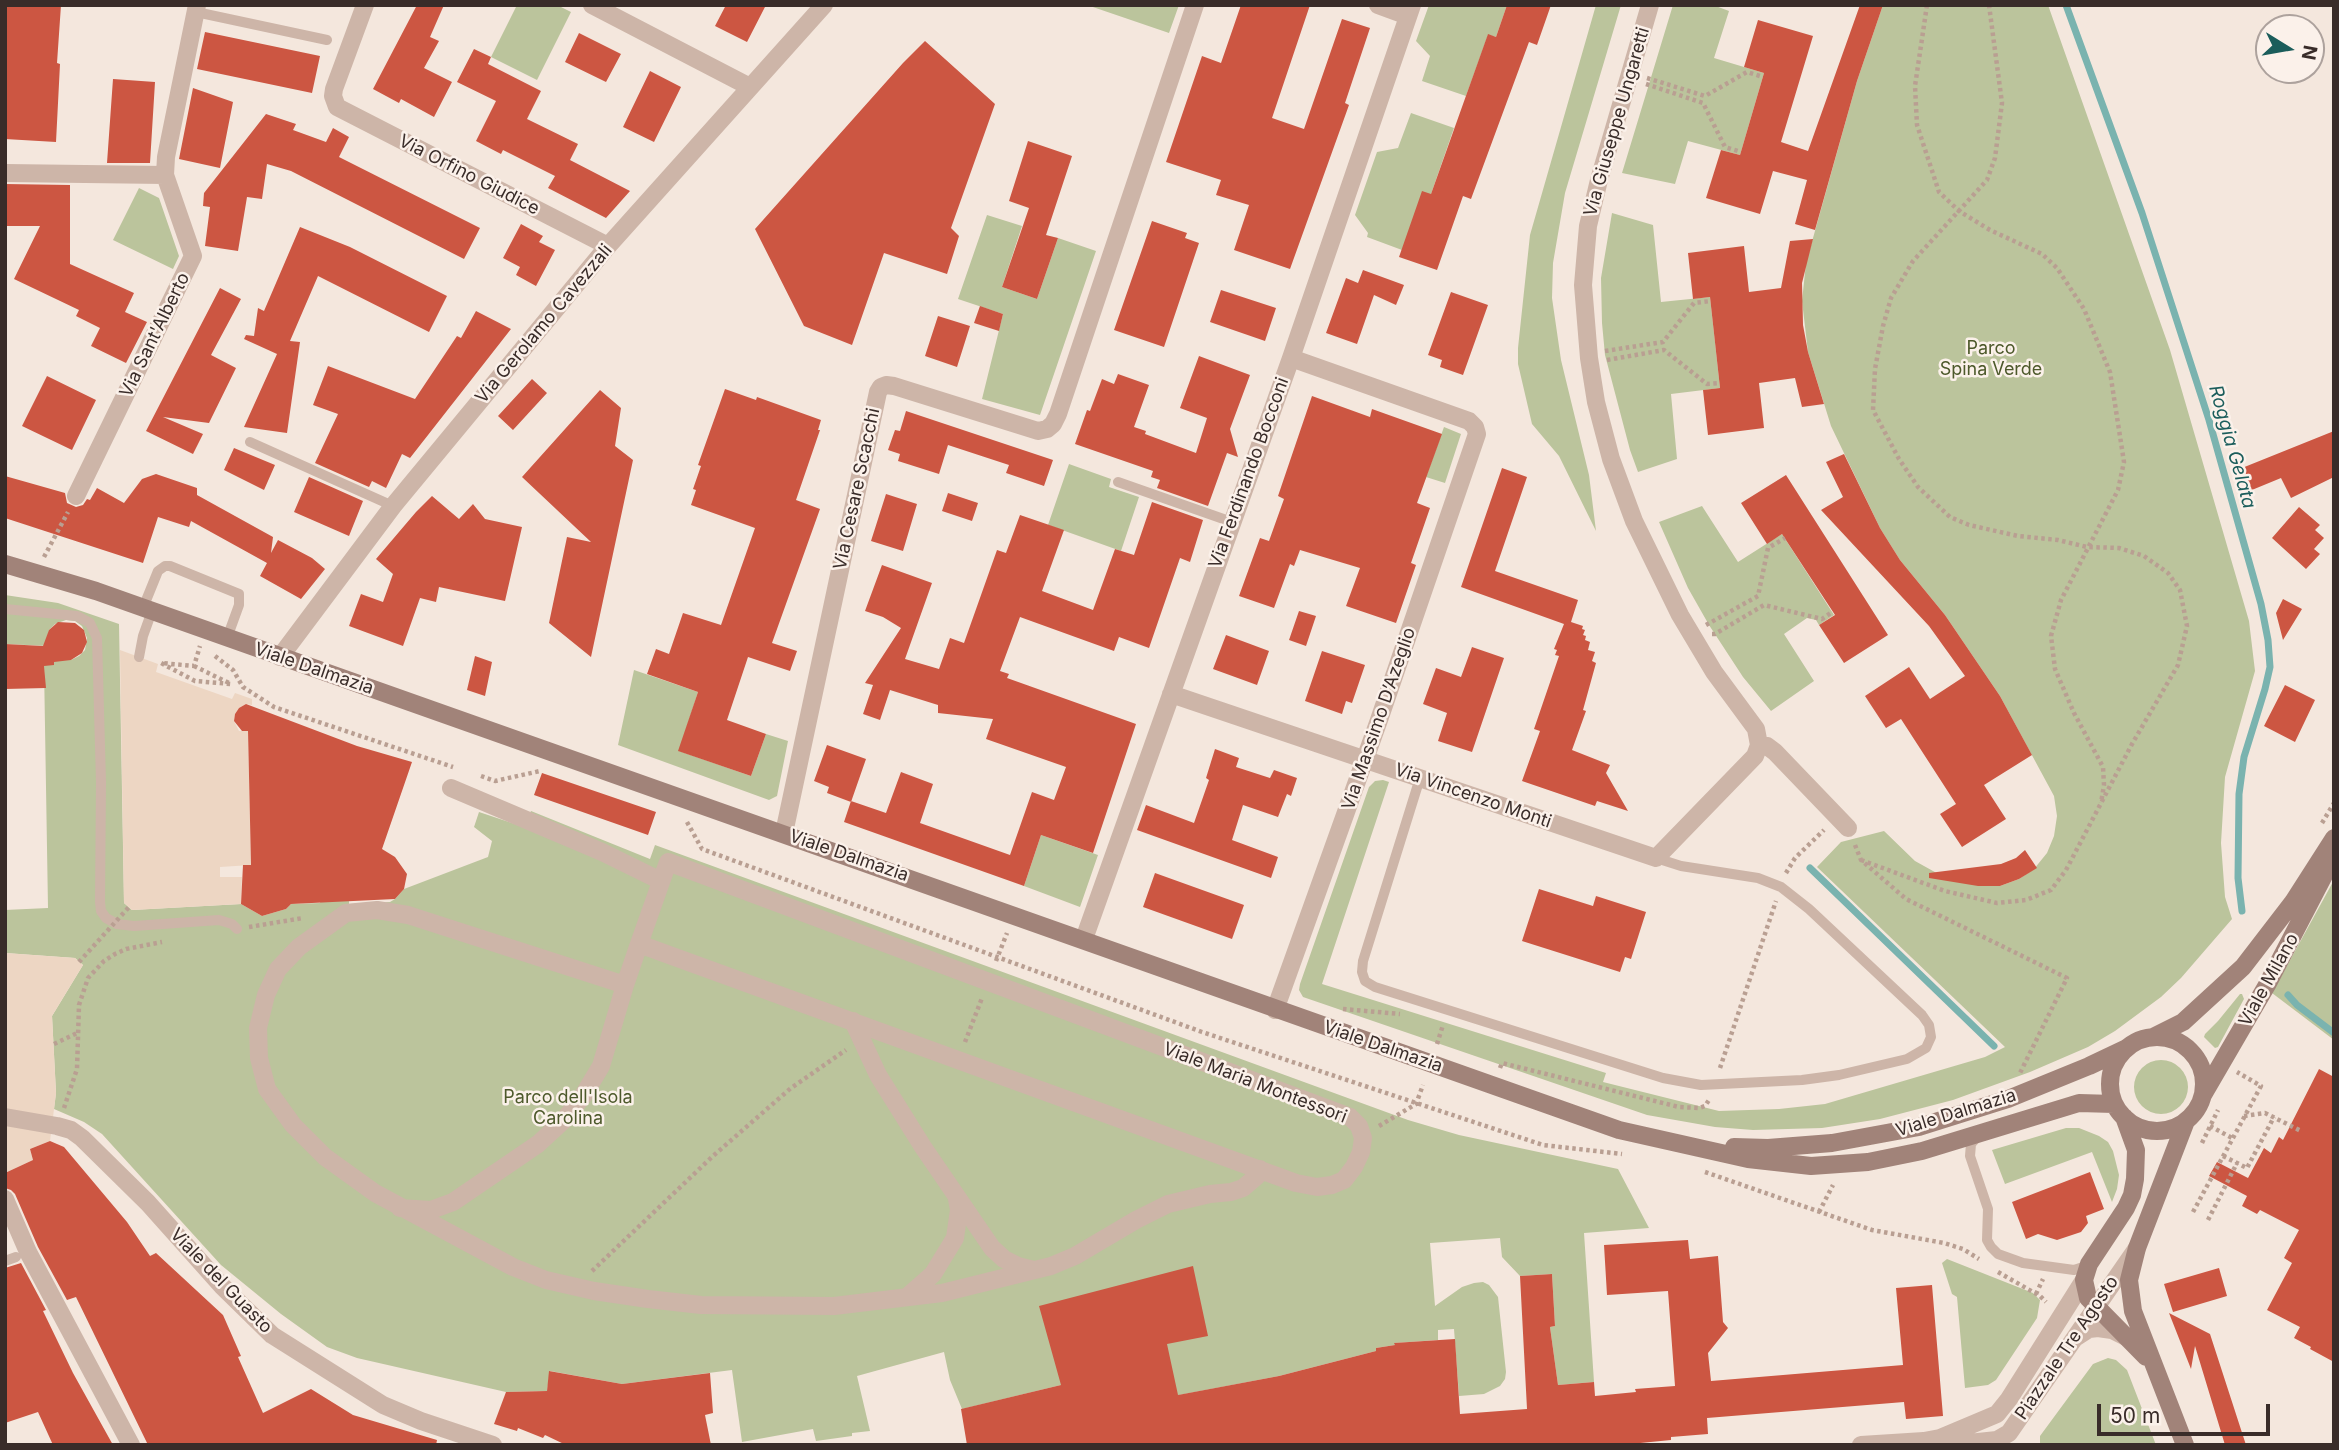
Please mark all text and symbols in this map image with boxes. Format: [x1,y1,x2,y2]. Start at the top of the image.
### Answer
north arrow [2255,14,2325,84]
street label: Via Giuseppe Ungaretti [1580,25,1654,219]
text: N [2296,43,2322,62]
street label: Via Orfino Giudice [395,130,543,220]
street label: Via Gerolamo Cavezzali [471,240,617,408]
street label: Via Sant'Alberto [115,269,195,401]
park label: Parco Spina Verde [1940,338,2042,380]
street label: Via Ferdinando Bocconi [1204,375,1294,571]
water label: Roggia Gelata [2203,383,2261,511]
street label: Via Cesare Scacchi [829,406,885,572]
street label: Via Massimo D’Azeglio [1338,625,1420,813]
street label: Viale Dalmazia [252,639,376,699]
street label: Via Vincenzo Monti [1392,759,1554,833]
street label: Viale Dalmazia [787,826,911,886]
street label: Viale Milano [2235,930,2303,1030]
street label: Viale Dalmazia [1321,1017,1445,1077]
street label: Viale Maria Montessori [1160,1038,1350,1128]
street label: Viale Dalmazia [1893,1084,2019,1142]
park label: Parco dell'Isola Carolina [503,1087,633,1130]
street label: Viale del Guasto [165,1224,277,1338]
street label: Piazzale Tre Agosto [2011,1272,2123,1424]
scale bar [2101,1390,2274,1434]
text: 50 m [2110,1403,2160,1428]

